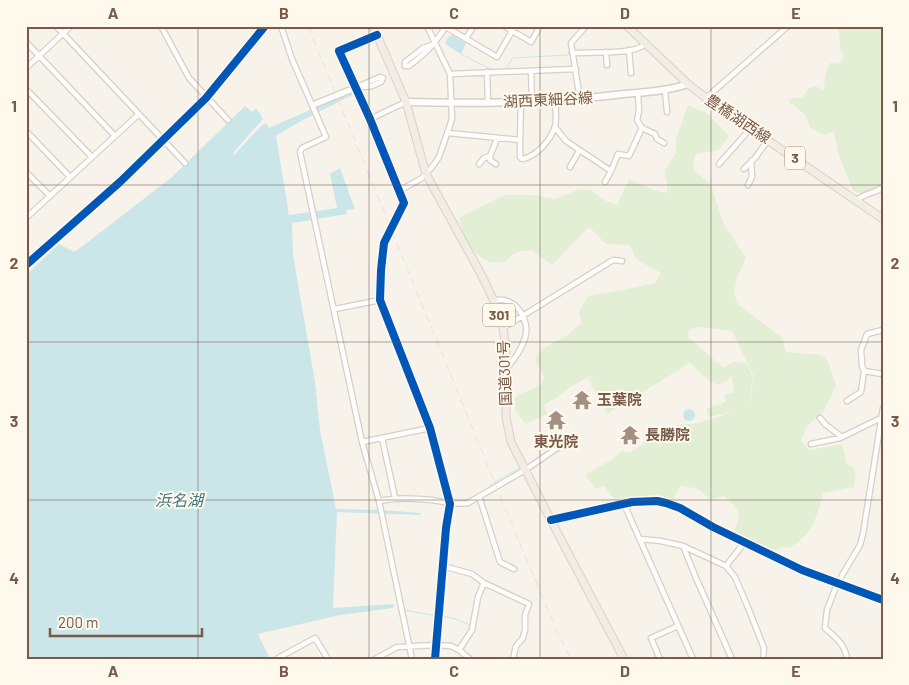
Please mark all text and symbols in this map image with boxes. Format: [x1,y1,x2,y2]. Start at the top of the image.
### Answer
text: A [108,3,119,22]
text: B [279,3,289,22]
text: C [449,3,459,22]
text: D [620,3,630,22]
text: E [791,3,801,22]
street label: 湖西東細谷線 [503,88,593,110]
street label: 豊橋湖西線 [702,90,775,147]
text: 1 [11,96,17,115]
text: 1 [892,96,898,115]
road number: 3 [785,146,805,170]
text: 2 [10,253,19,272]
text: 2 [891,253,900,272]
road number: 301 [483,304,515,326]
street label: 国道301号 [494,340,514,406]
temple icon: 玉葉院 [571,389,593,411]
place label: 玉葉院 [597,390,642,408]
temple icon: 東光院 [545,409,567,431]
text: 3 [10,411,18,430]
text: 3 [891,411,899,430]
temple icon: 長勝院 [619,424,641,446]
place label: 長勝院 [645,425,690,443]
place label: 東光院 [533,432,579,450]
water label: 浜名湖 [155,490,206,509]
text: 4 [9,568,19,587]
text: 4 [890,568,900,587]
scale bar [50,605,202,637]
text: 200 m [58,613,98,631]
text: A [108,661,119,680]
text: B [279,661,289,680]
text: C [449,661,459,680]
text: D [620,661,630,680]
text: E [791,661,801,680]

